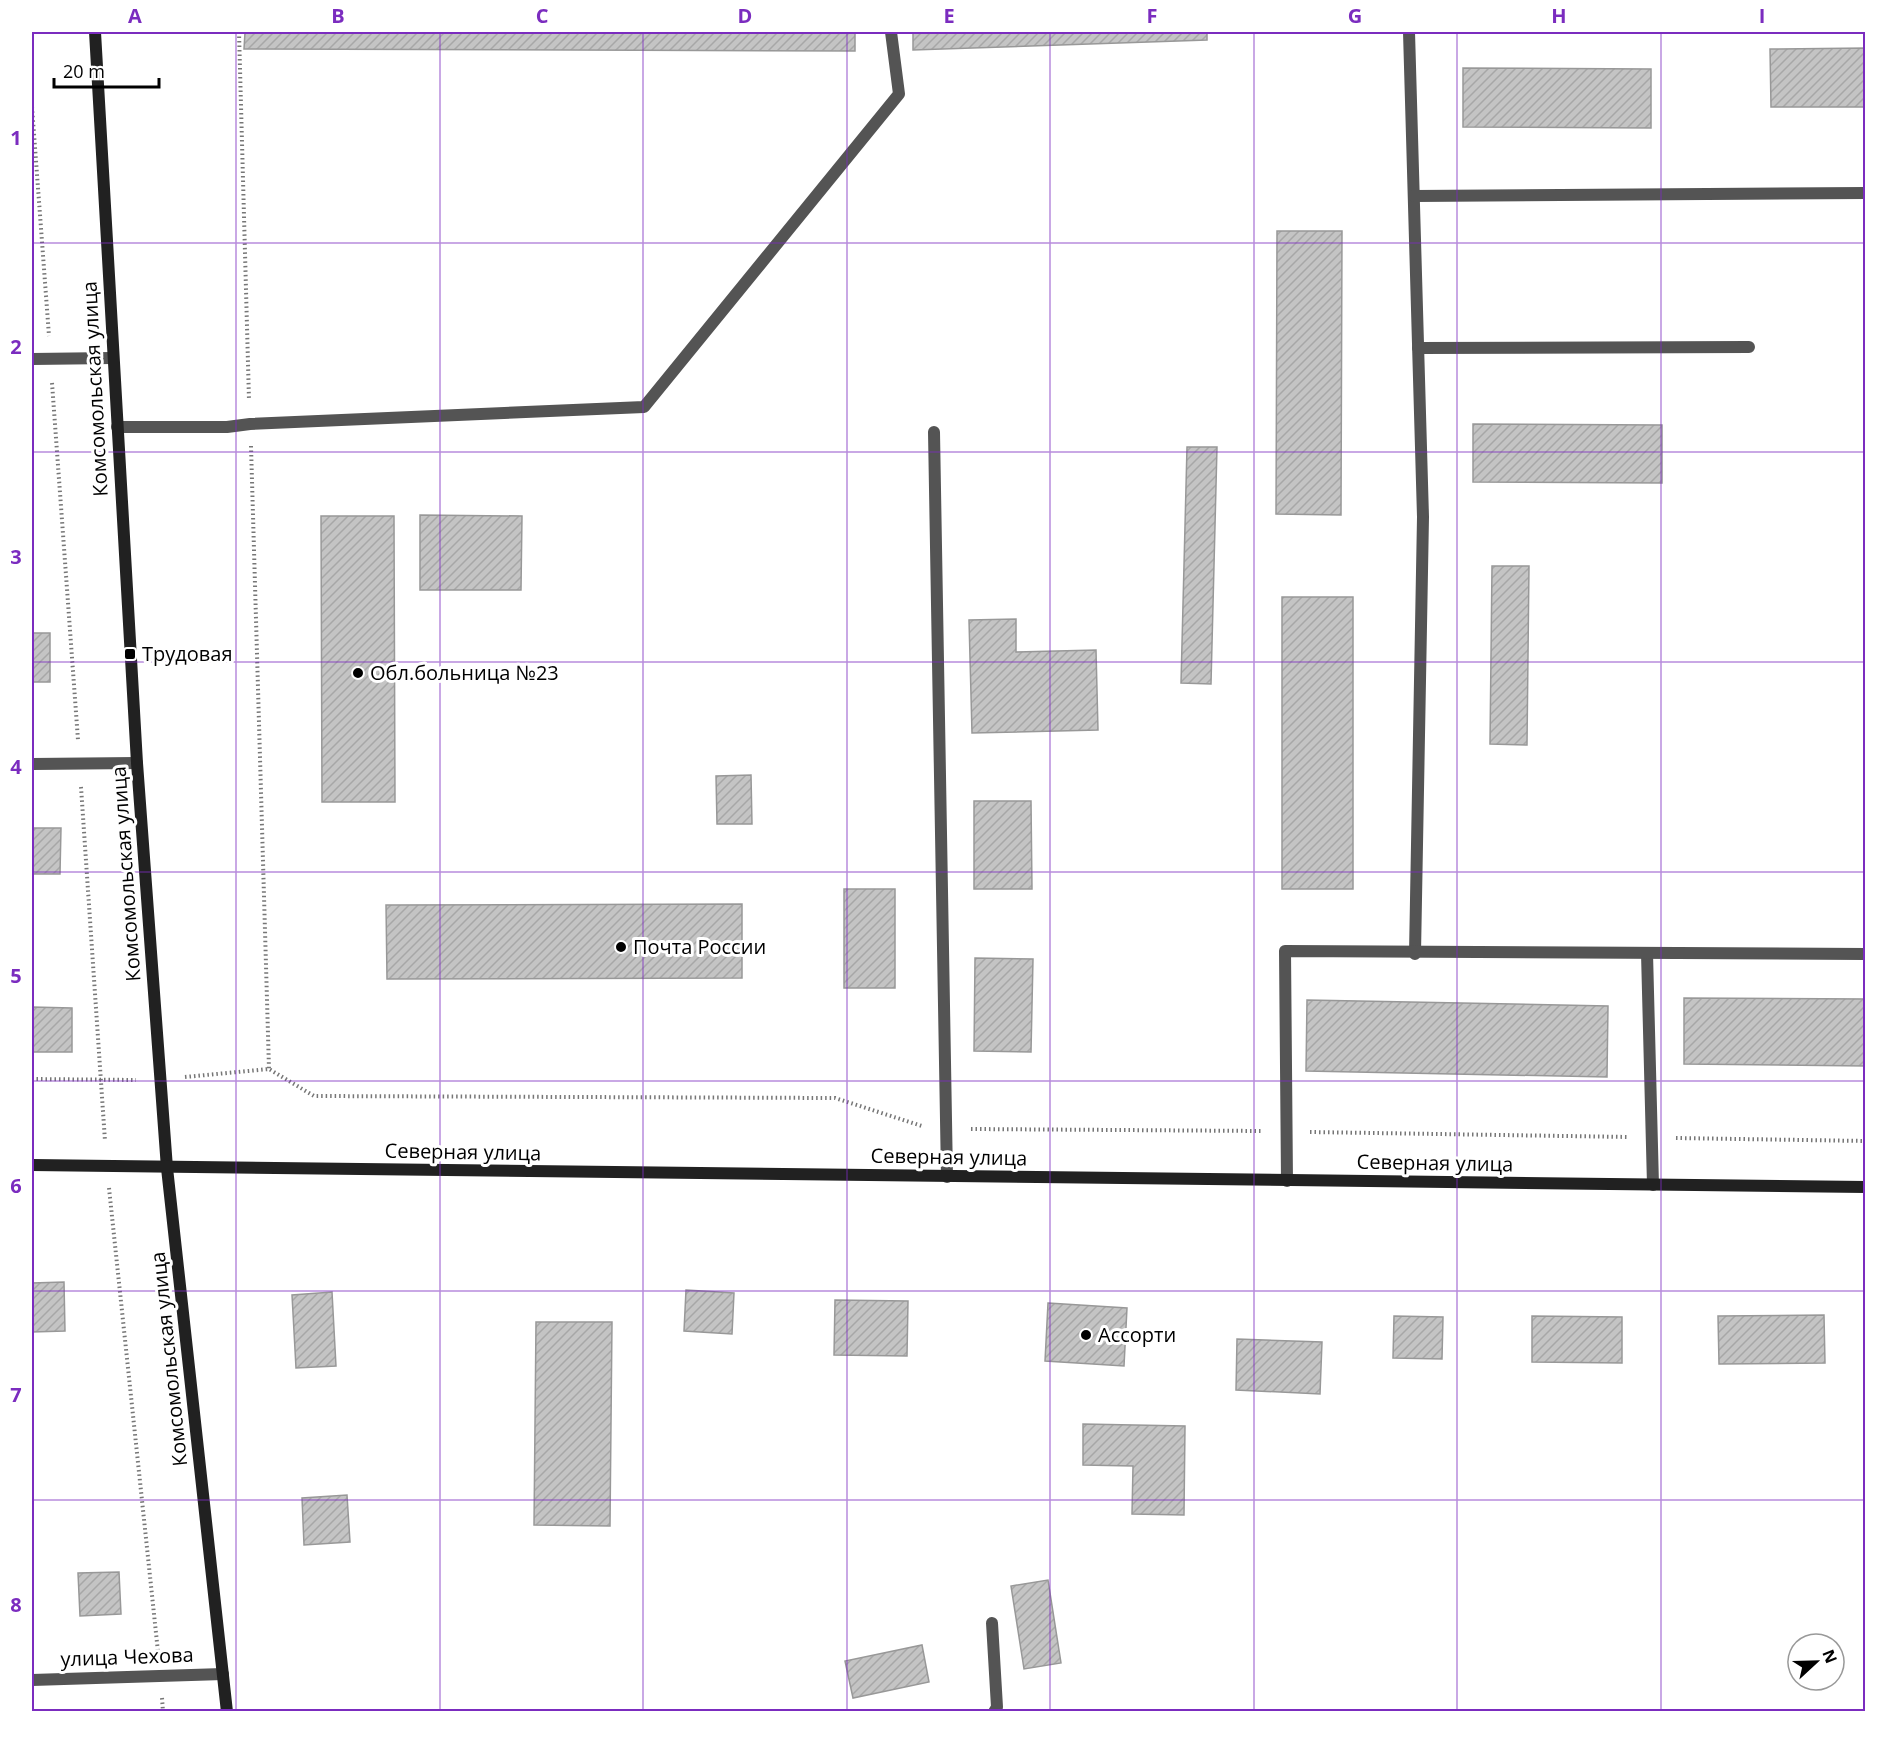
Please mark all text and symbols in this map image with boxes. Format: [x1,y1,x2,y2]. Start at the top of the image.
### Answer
text: A [128,2,142,29]
text: B [331,2,345,29]
text: C [536,2,549,29]
text: D [738,2,752,29]
text: E [943,2,955,29]
text: F [1147,2,1157,29]
text: G [1348,2,1362,29]
text: H [1551,2,1567,29]
text: I [1759,2,1765,29]
scale bar [54,51,159,89]
text: 20 m [63,59,105,83]
text: 1 [10,124,22,151]
street label: Комсомольская улица [75,281,114,497]
text: 2 [10,333,22,360]
text: 3 [10,543,22,570]
place label: Трудовая [142,640,232,667]
marker: Трудовая [123,647,137,661]
place label: Обл.больница №23 [370,659,559,686]
marker: Обл.больница №23 [351,666,365,680]
text: 4 [10,753,22,780]
street label: Комсомольская улица [105,766,146,982]
place label: Почта России [633,933,766,960]
marker: Почта России [614,940,628,954]
text: 5 [10,962,22,989]
street label: Северная улица [384,1137,542,1166]
street label: Северная улица [870,1142,1028,1171]
street label: Северная улица [1356,1148,1514,1177]
text: 6 [10,1172,22,1199]
street label: Комсомольская улица [144,1250,193,1468]
place label: Ассорти [1098,1321,1176,1348]
marker: Ассорти [1079,1328,1093,1342]
text: 7 [10,1381,22,1408]
text: 8 [10,1591,22,1618]
north arrow [1786,1632,1846,1692]
street label: улица Чехова [60,1641,194,1672]
text: N [1817,1646,1843,1667]

